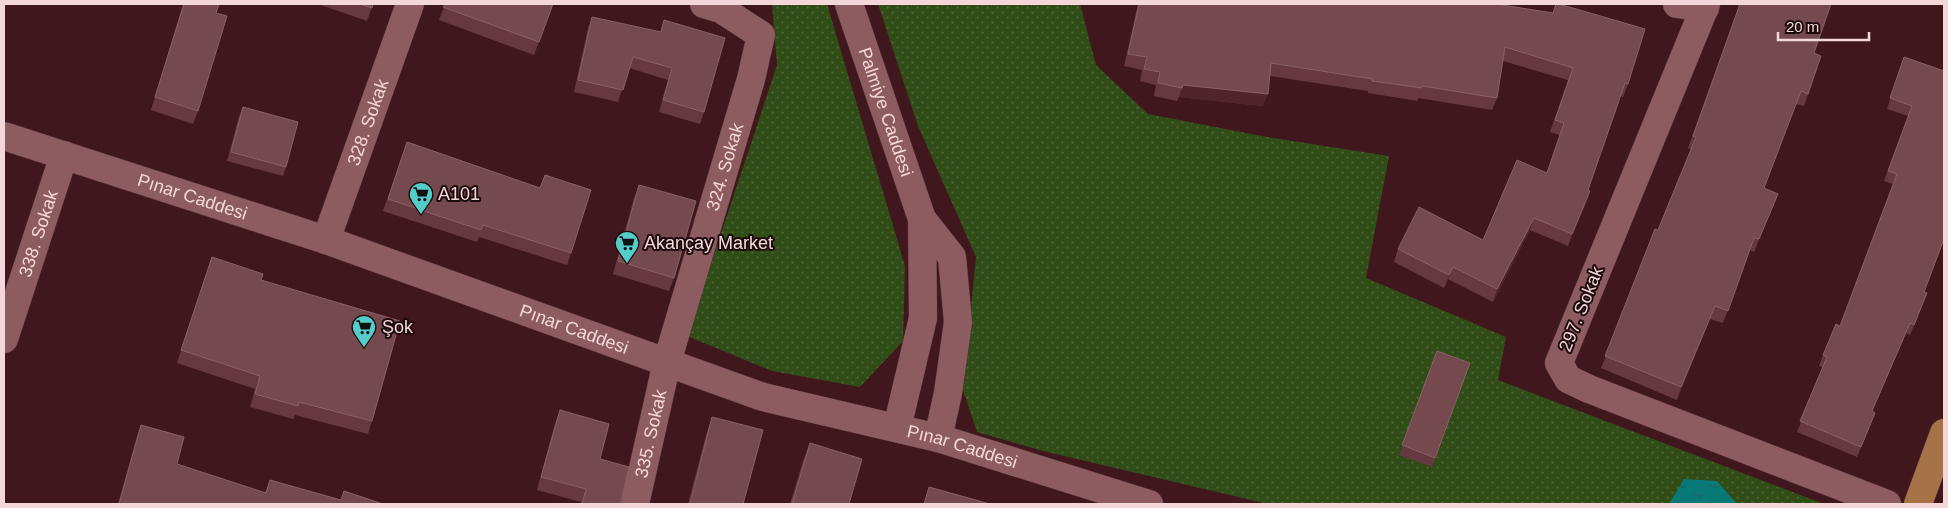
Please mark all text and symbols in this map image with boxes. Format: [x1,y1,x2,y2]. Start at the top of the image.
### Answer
scale bar [1778,10,1869,42]
text: 20 m [1786,18,1819,35]
street label: Palmiye Caddesi [854,45,917,179]
street label: 328. Sokak [343,75,393,168]
street label: 324. Sokak [702,120,748,213]
street label: Pınar Caddesi [135,170,250,224]
supermarket icon: A101 [408,181,434,215]
place label: A101 [438,184,480,204]
street label: 338. Sokak [15,187,62,279]
supermarket icon: Akançay Market [614,230,640,264]
place label: Akançay Market [644,233,773,253]
street label: 297. Sokak [1555,263,1608,354]
street label: Pınar Caddesi [517,300,631,358]
supermarket icon: Şok [351,314,377,348]
place label: Şok [382,317,414,337]
street label: 335. Sokak [631,387,671,480]
street label: Pınar Caddesi [905,421,1020,472]

